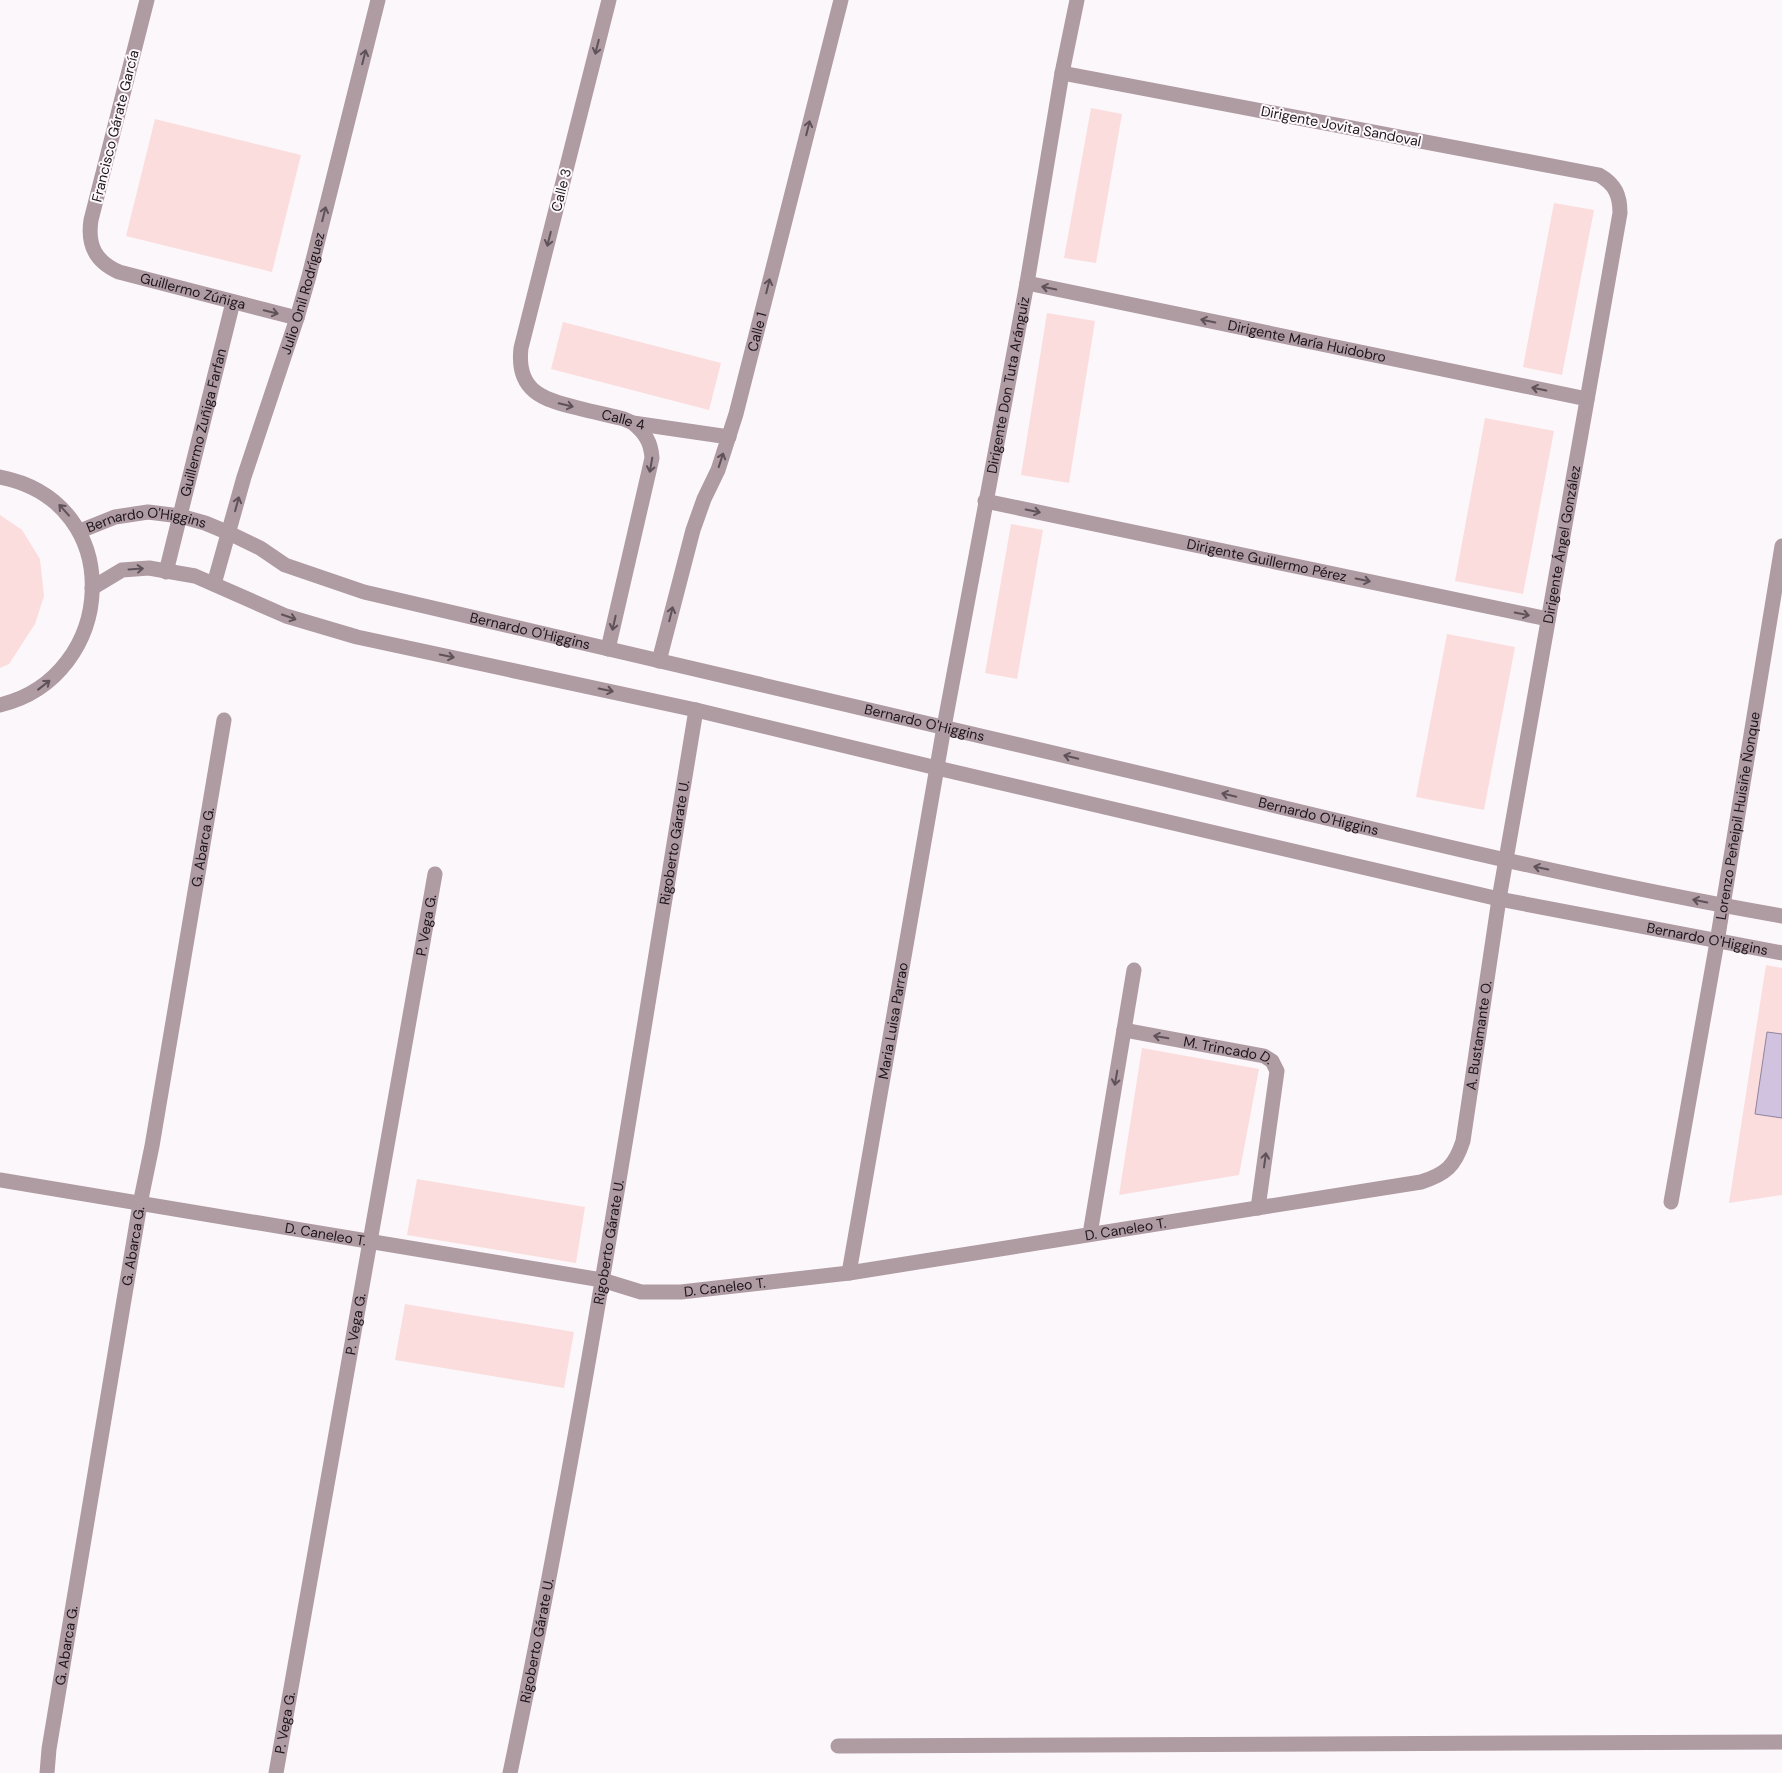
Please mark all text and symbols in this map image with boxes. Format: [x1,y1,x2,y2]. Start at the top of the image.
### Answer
one-way arrow [592,39,602,55]
street label: Francisco Gárate García [87,48,143,204]
one-way arrow [360,49,369,65]
street label: Dirigente Jovita Sandoval [1259,102,1423,150]
one-way arrow [804,121,813,137]
street label: Calle 3 [547,167,575,213]
one-way arrow [320,207,329,223]
street label: Julio Onil Rodríguez [276,230,329,357]
one-way arrow [543,230,553,246]
street label: Guillermo Zúñiga [138,269,248,313]
one-way arrow [764,278,773,294]
one-way arrow [1042,283,1058,292]
street label: Dirigente Don Tuta Aránguiz [983,295,1033,475]
one-way arrow [262,308,278,317]
street label: Calle 1 [743,310,770,353]
one-way arrow [1201,315,1217,325]
street label: Dirigente María Huidobro [1226,316,1388,366]
street label: Guillermo Zuñiga Farfan [176,347,230,499]
one-way arrow [1531,383,1547,393]
one-way arrow [557,401,573,410]
street label: Calle 4 [600,405,646,434]
one-way arrow [717,452,727,468]
one-way arrow [645,456,655,472]
street label: Dirigente Ángel González [1539,464,1584,625]
one-way arrow [233,496,242,512]
one-way arrow [58,503,70,516]
street label: Bernardo O'Higgins [84,503,209,537]
one-way arrow [1025,507,1041,516]
street label: Dirigente Guillermo Pérez [1185,535,1349,586]
one-way arrow [128,565,144,574]
one-way arrow [1355,576,1371,586]
one-way arrow [667,606,676,622]
street label: Bernardo O'Higgins [468,608,592,653]
one-way arrow [1514,610,1530,619]
one-way arrow [281,613,296,622]
one-way arrow [609,615,618,631]
one-way arrow [438,652,454,661]
one-way arrow [37,679,50,690]
one-way arrow [597,686,613,696]
street label: Bernardo O'Higgins [863,700,986,745]
street label: Lorenzo Peñeipil Huisiñe Ñonque [1712,710,1764,921]
one-way arrow [1063,752,1079,761]
street label: Rigoberto Gárate U. [655,778,693,906]
one-way arrow [1221,790,1237,799]
street label: Bernardo O'Higgins [1257,793,1381,839]
street label: G. Abarca G. [187,806,218,888]
one-way arrow [1533,863,1549,872]
street label: P. Vega G. [412,893,440,958]
one-way arrow [1692,896,1708,905]
street label: Bernardo O'Higgins [1645,918,1769,959]
street label: Maria Luisa Parrao [874,961,912,1081]
street label: A. Bustamante O. [1462,979,1496,1091]
one-way arrow [1153,1032,1169,1041]
street label: M. Trincado D. [1182,1032,1276,1068]
one-way arrow [1111,1070,1121,1086]
one-way arrow [1260,1152,1270,1168]
street label: Rigoberto Gárate U. [589,1178,628,1306]
street label: G. Abarca G. [117,1205,149,1287]
street label: D. Caneleo T. [1083,1214,1168,1244]
street label: D. Caneleo T. [284,1218,368,1250]
street label: D. Caneleo T. [683,1273,767,1301]
street label: P. Vega G. [341,1291,370,1356]
street label: Rigoberto Gárate U. [516,1577,558,1704]
street label: G. Abarca G. [51,1604,82,1687]
street label: P. Vega G. [271,1690,299,1755]

